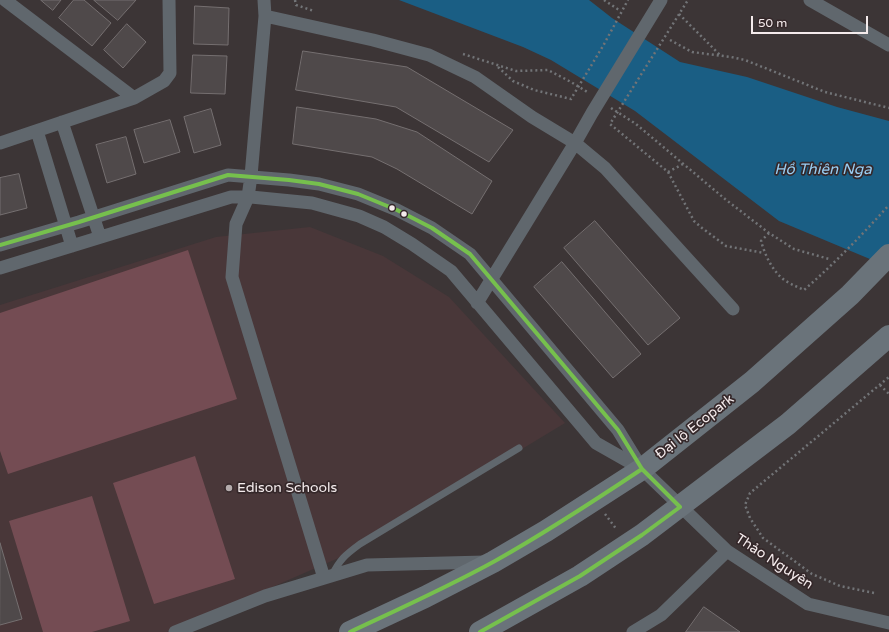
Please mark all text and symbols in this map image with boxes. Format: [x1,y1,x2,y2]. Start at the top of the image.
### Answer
scale bar [753,8,870,34]
text: 50 m [758,16,787,30]
water label: Hồ Thiên Nga [774,161,872,179]
unlabelled marker [387,203,397,213]
unlabelled marker [399,209,409,219]
street label: Đại lộ Ecopark [652,391,738,463]
place label: Edison Schools [237,480,337,496]
marker: Edison Schools [224,483,234,493]
street label: Thảo Nguyên [732,531,816,593]

